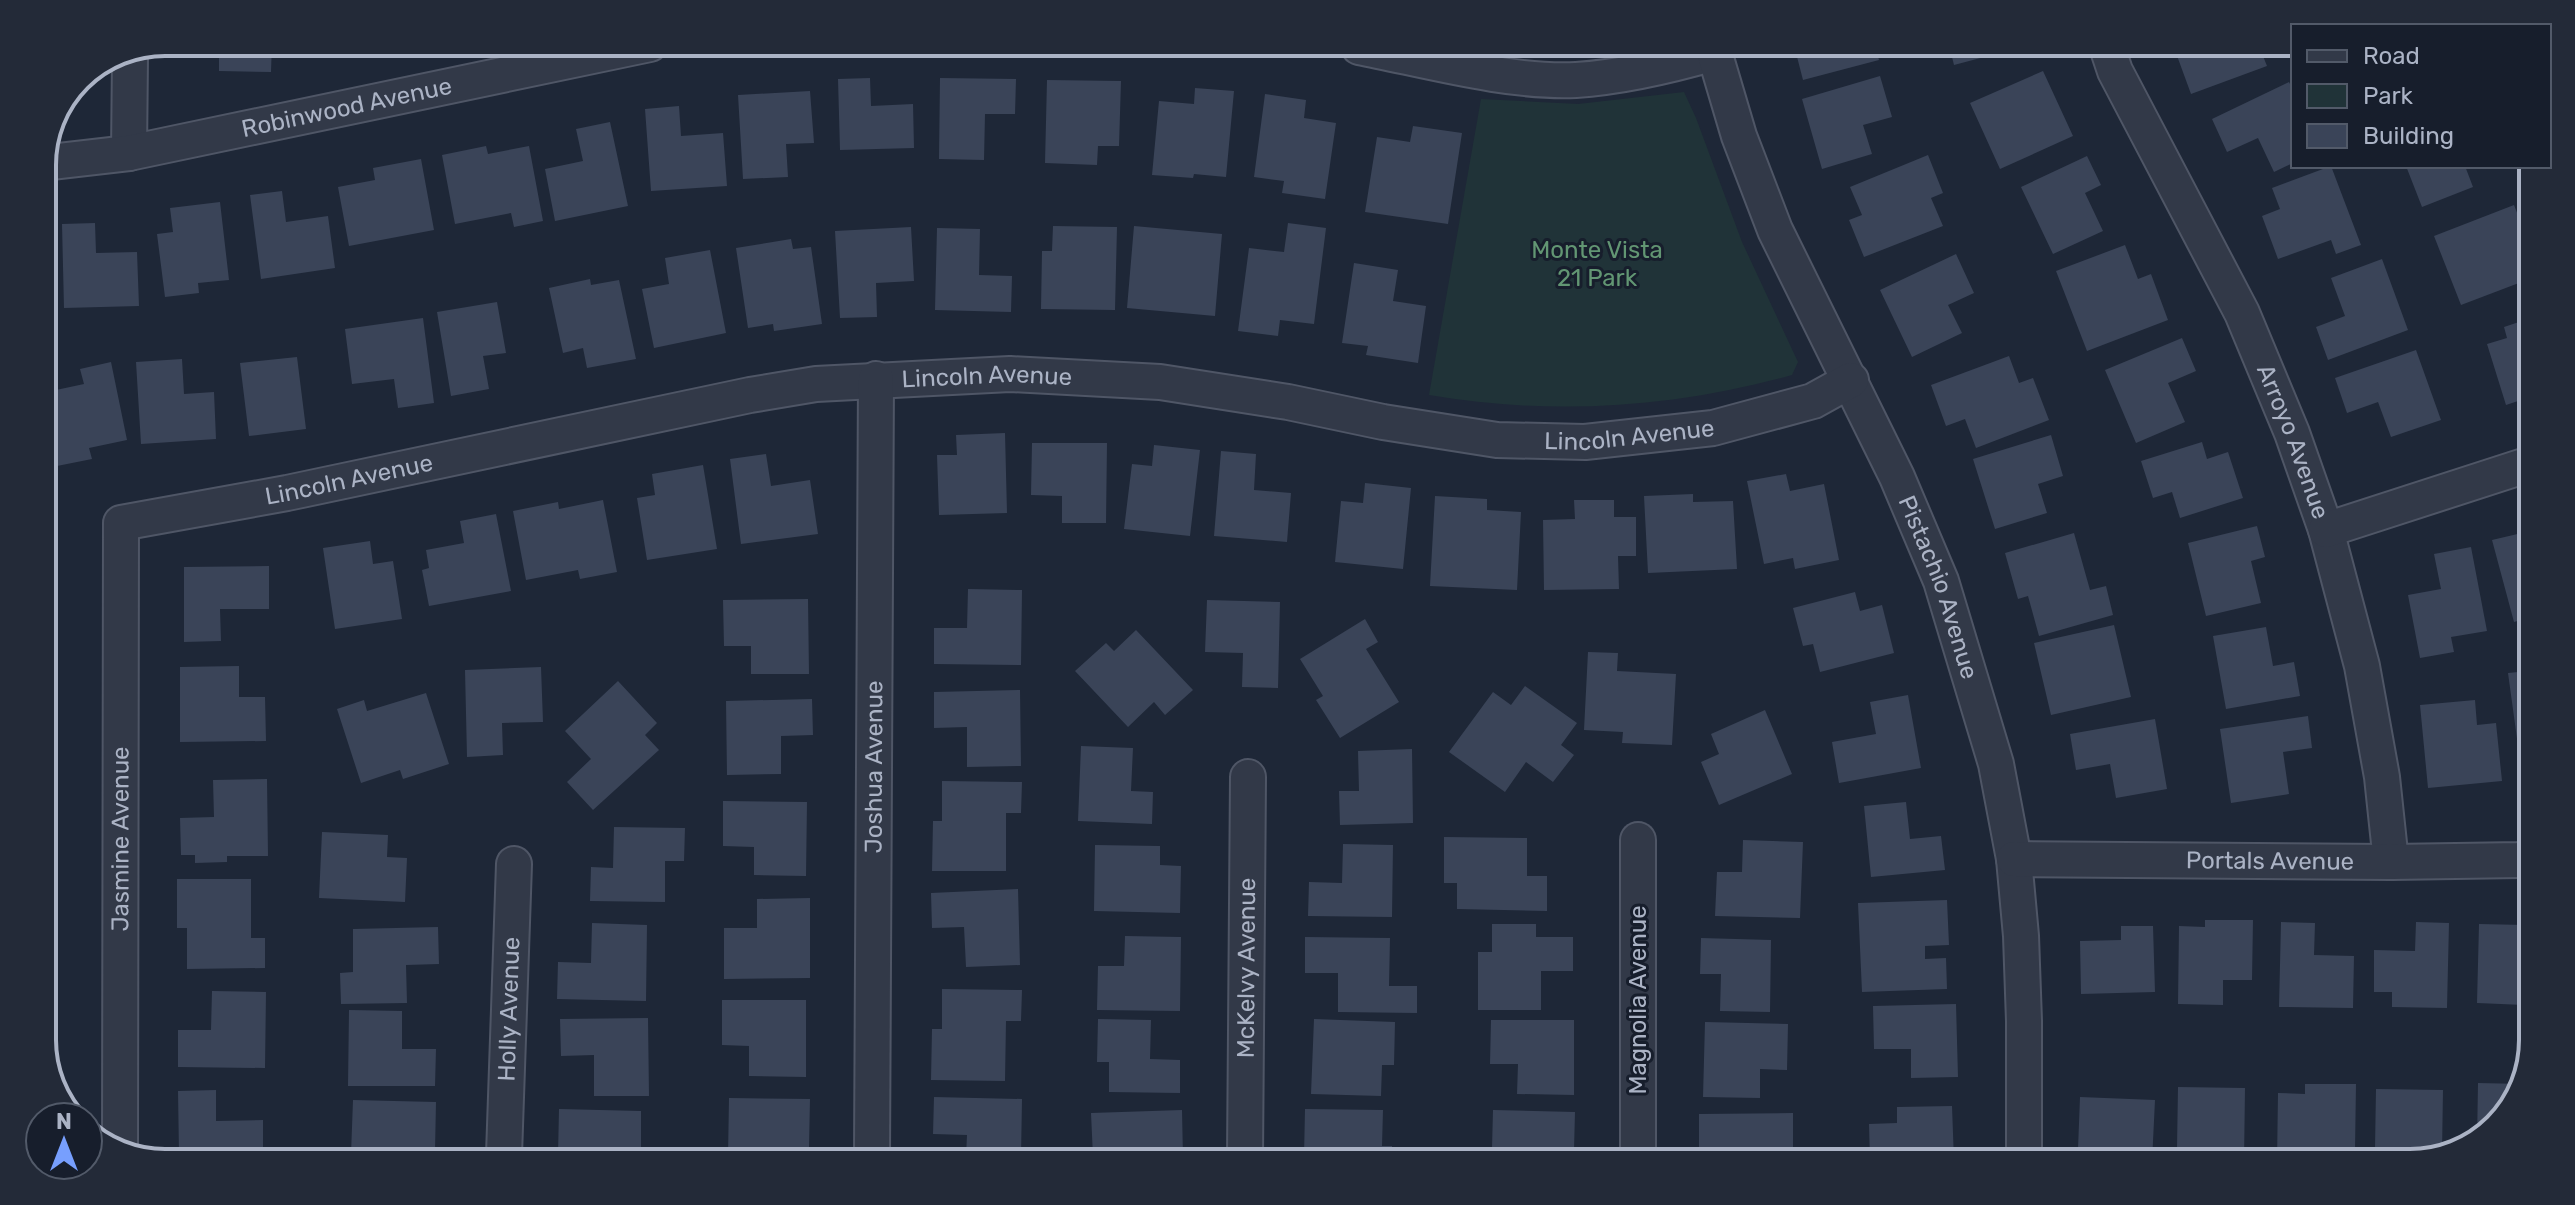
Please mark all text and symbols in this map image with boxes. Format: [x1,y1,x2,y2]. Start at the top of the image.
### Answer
legend [2291,24,2551,168]
text: Road [2363,42,2420,70]
street label: Robinwood Avenue [239,72,454,143]
text: Park [2363,82,2414,110]
text: Building [2363,122,2454,150]
park label: Monte Vista 21 Park [1531,236,1663,292]
street label: Lincoln Avenue [901,360,1073,394]
street label: Arroyo Avenue [2251,360,2335,523]
street label: Lincoln Avenue [1544,414,1716,456]
street label: Lincoln Avenue [263,449,435,511]
street label: Pistachio Avenue [1893,491,1984,682]
street label: Joshua Avenue [860,680,888,854]
street label: Jasmine Avenue [106,746,135,932]
street label: Portals Avenue [2186,846,2354,876]
street label: McKelvy Avenue [1232,878,1261,1058]
street label: Magnolia Avenue [1624,905,1652,1095]
street label: Holly Avenue [493,936,525,1082]
north arrow [24,1101,104,1181]
text: N [56,1108,72,1135]

